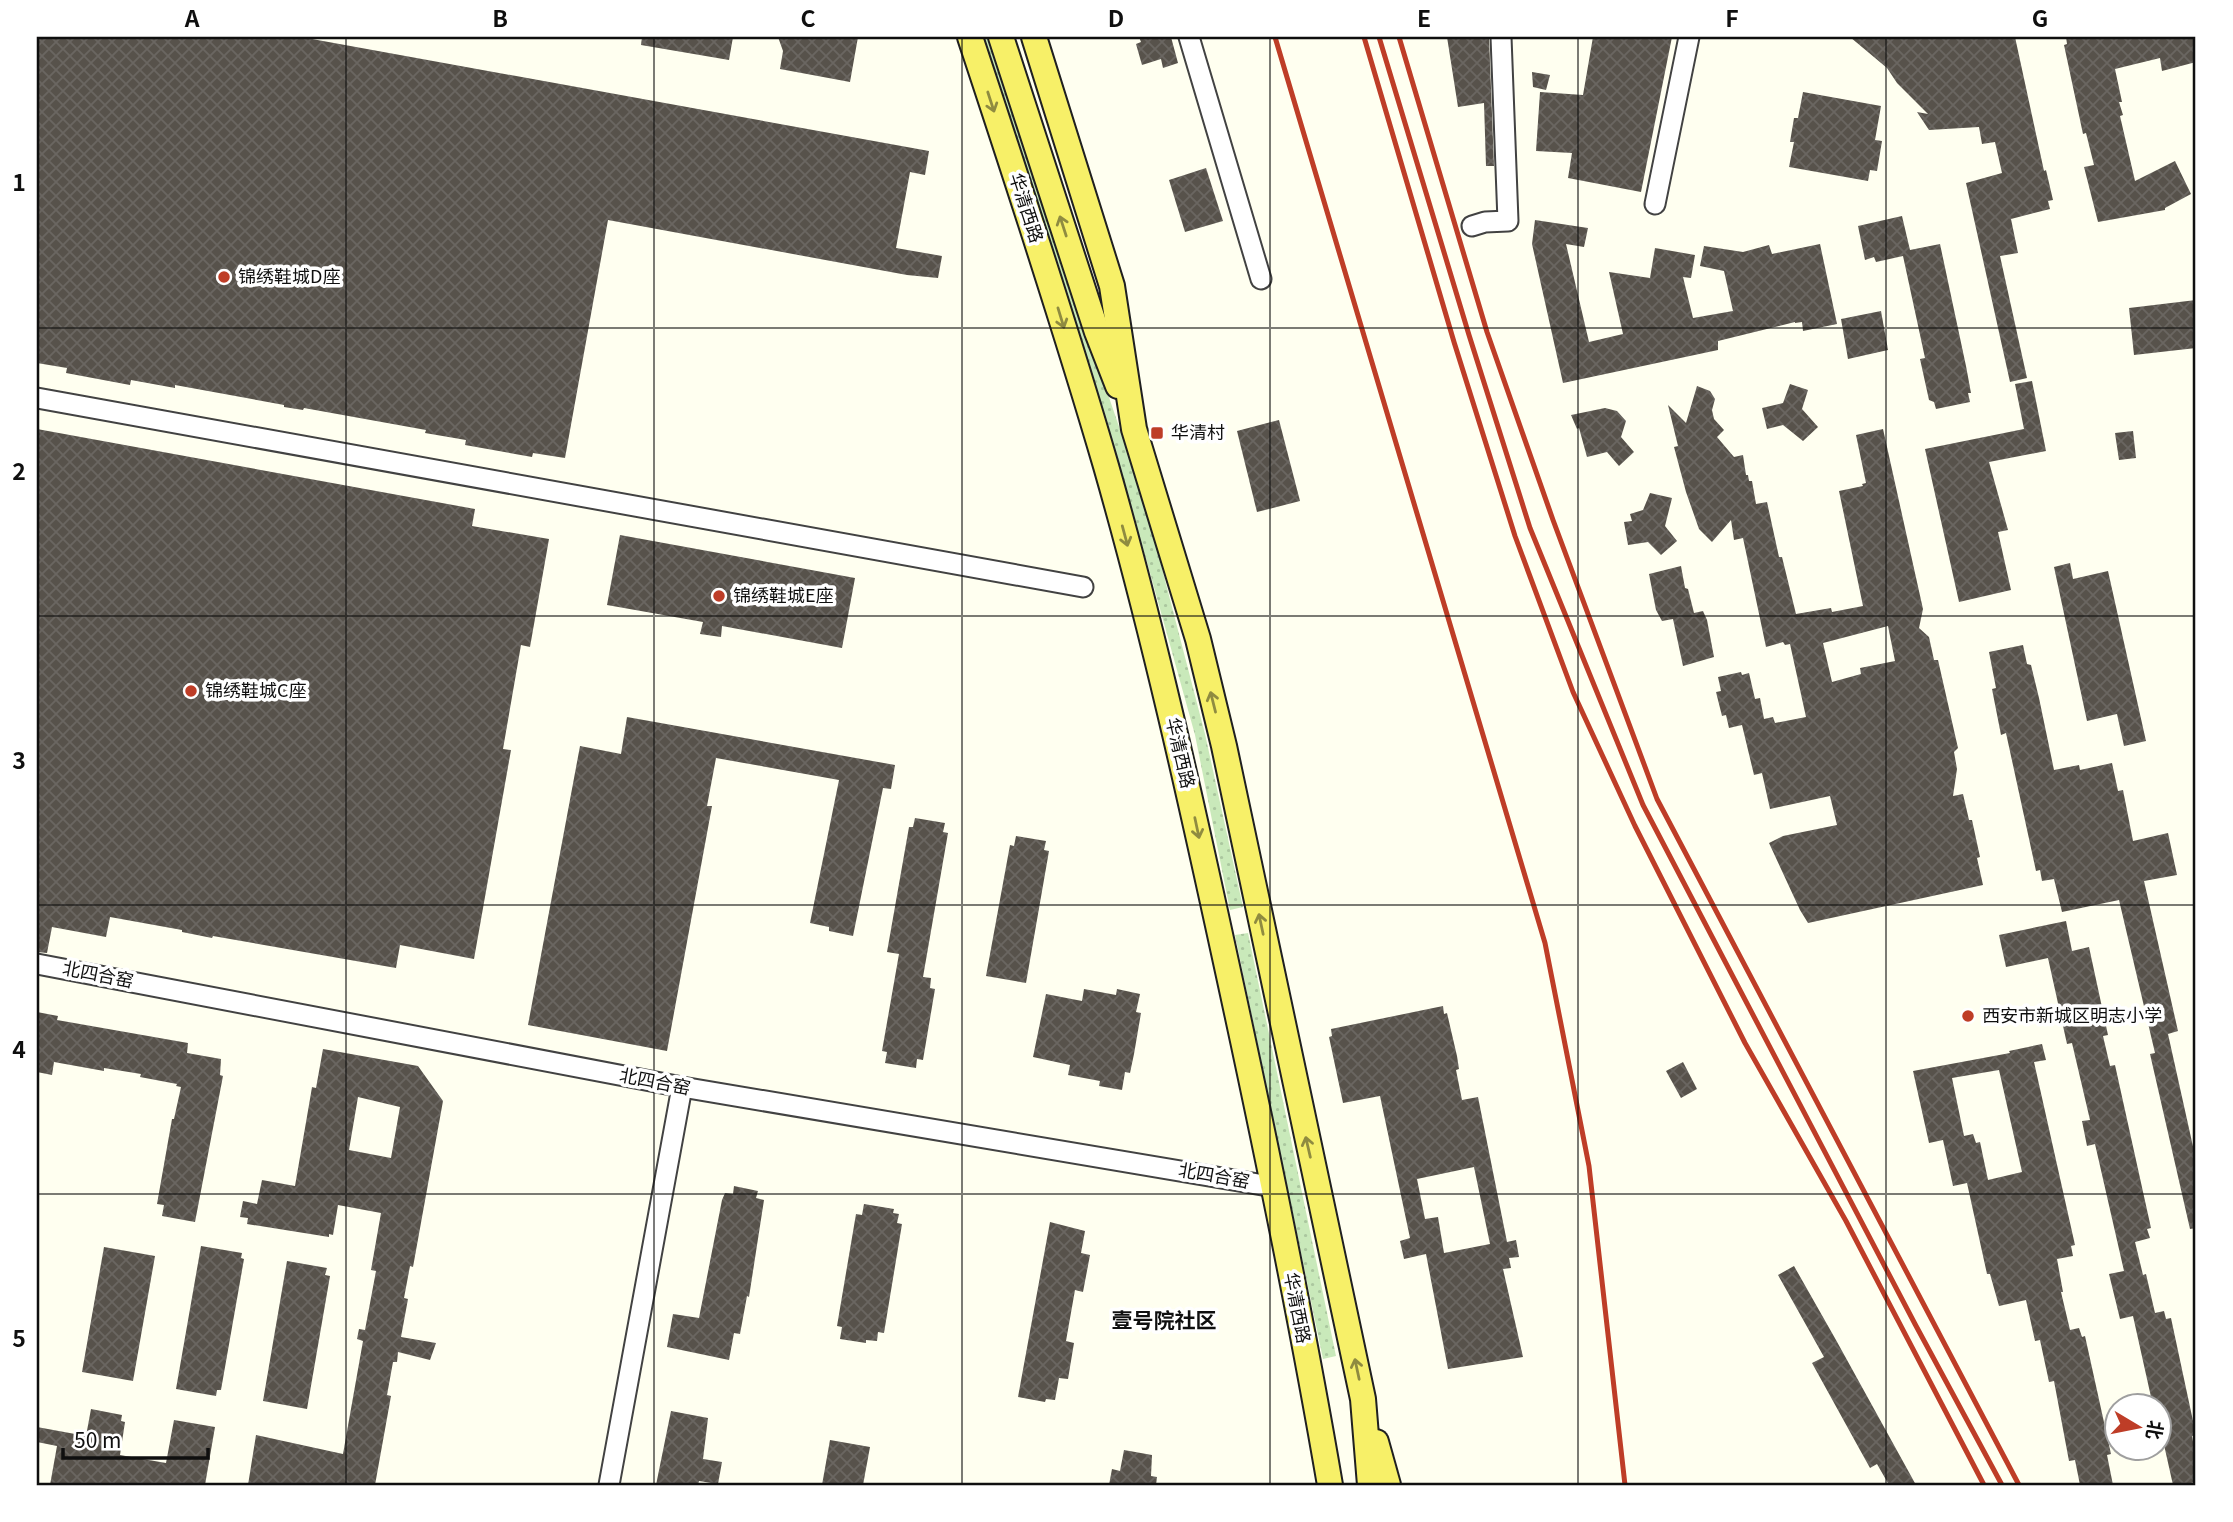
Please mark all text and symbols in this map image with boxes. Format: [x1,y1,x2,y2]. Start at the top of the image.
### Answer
text: A [184,0,200,34]
text: B [492,0,508,34]
text: C [800,0,816,34]
text: D [1108,0,1124,34]
text: E [1417,0,1431,34]
text: F [1725,0,1739,34]
text: G [2032,0,2048,34]
one-way arrow [986,90,998,112]
text: 1 [12,164,26,198]
street label: 华清西路 [1004,169,1051,246]
one-way arrow [1055,215,1068,237]
place label: 锦绣鞋城D座 [238,262,340,288]
marker: 锦绣鞋城D座 [216,269,232,285]
one-way arrow [1056,307,1069,329]
place label: 华清村 [1171,418,1225,444]
marker: 华清村 [1149,425,1165,441]
text: 2 [12,453,26,487]
one-way arrow [1119,525,1132,547]
place label: 锦绣鞋城E座 [733,581,834,607]
marker: 锦绣鞋城E座 [711,588,727,604]
place label: 锦绣鞋城C座 [205,676,306,702]
marker: 锦绣鞋城C座 [183,683,199,699]
one-way arrow [1206,691,1219,714]
street label: 华清西路 [1161,715,1203,791]
text: 3 [12,742,26,776]
one-way arrow [1192,817,1205,839]
one-way arrow [1254,913,1268,936]
street label: 北四合窑 [61,953,136,993]
place label: 西安市新城区明志小学 [1982,1001,2162,1027]
marker: 西安市新城区明志小学 [1960,1008,1976,1024]
text: 4 [12,1031,26,1065]
street label: 北四合窑 [618,1060,693,1100]
one-way arrow [1301,1136,1315,1159]
street label: 北四合窑 [1177,1155,1252,1193]
street label: 华清西路 [1279,1270,1319,1345]
district label: 壹号院社区 [1112,1304,1217,1334]
text: 5 [12,1320,26,1354]
one-way arrow [1349,1358,1363,1381]
north arrow [2104,1392,2174,1462]
scale bar [63,1417,208,1461]
text: 北 [2141,1419,2171,1442]
text: 50 m [74,1424,121,1454]

